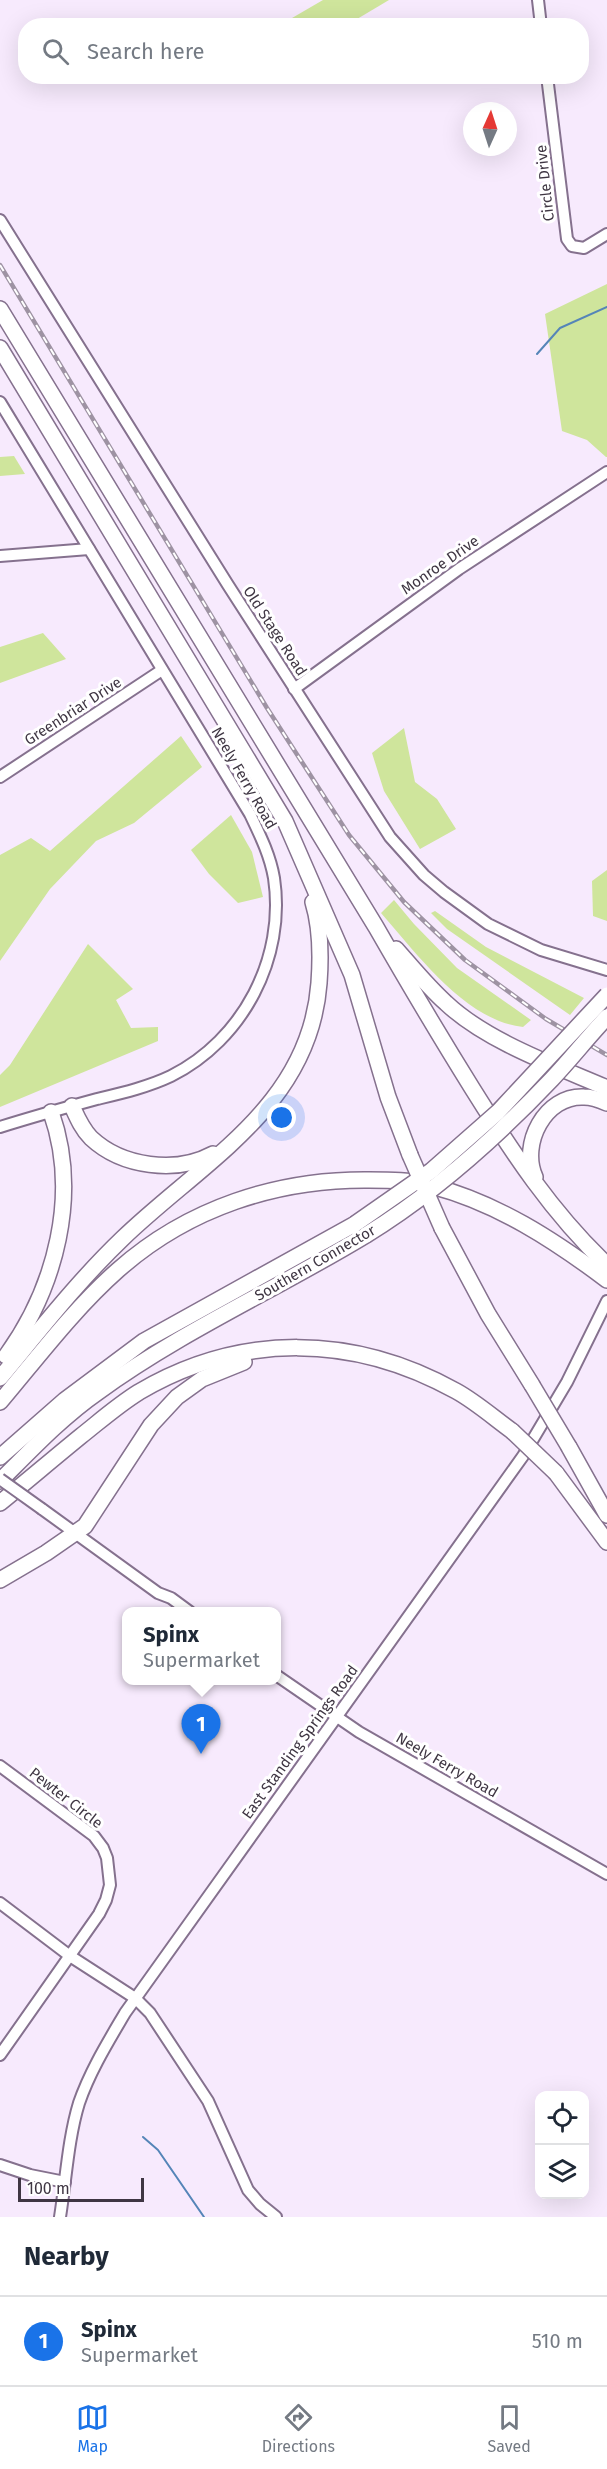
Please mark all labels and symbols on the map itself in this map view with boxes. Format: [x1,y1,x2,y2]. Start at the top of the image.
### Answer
north arrow [463,102,517,156]
street label: Circle Drive [532,144,558,222]
street label: Monroe Drive [398,532,482,598]
street label: Old Stage Road [239,583,311,679]
street label: Greenbriar Drive [21,673,125,749]
street label: Neely Ferry Road [208,724,280,832]
your location [267,1103,296,1132]
street label: Southern Connector [252,1221,379,1305]
street label: East Standing Springs Road [238,1662,362,1822]
pin: 1 [182,1704,220,1754]
street label: Neely Ferry Road [393,1729,501,1801]
street label: Pewter Circle [26,1764,106,1832]
scale bar [18,2175,144,2202]

